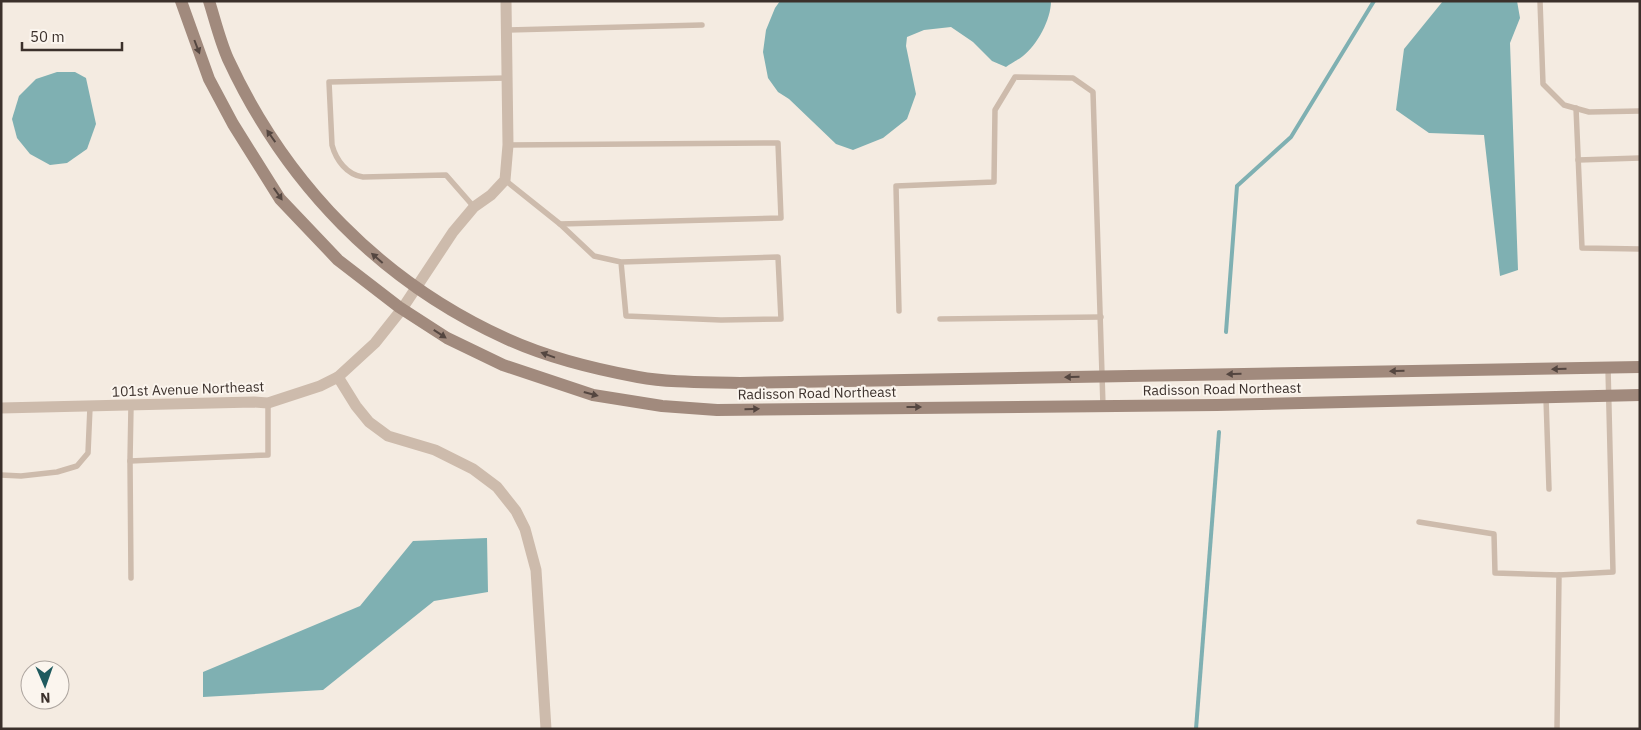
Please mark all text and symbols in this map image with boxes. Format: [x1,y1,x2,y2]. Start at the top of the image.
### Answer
scale bar [22,20,122,52]
text: 50 m [30,27,65,46]
one-way arrow [193,40,201,55]
one-way arrow [266,129,276,143]
one-way arrow [273,188,283,201]
one-way arrow [372,252,384,264]
one-way arrow [434,329,447,338]
one-way arrow [540,351,555,358]
one-way arrow [1551,365,1567,373]
one-way arrow [1389,368,1405,376]
one-way arrow [1226,370,1242,378]
one-way arrow [1064,373,1080,381]
street label: 101st Avenue Northeast [111,377,265,401]
street label: Radisson Road Northeast [1143,379,1302,399]
street label: Radisson Road Northeast [738,383,897,403]
one-way arrow [583,390,598,398]
one-way arrow [907,403,923,411]
one-way arrow [744,405,760,413]
north arrow [20,660,70,710]
text: N [40,689,51,707]

